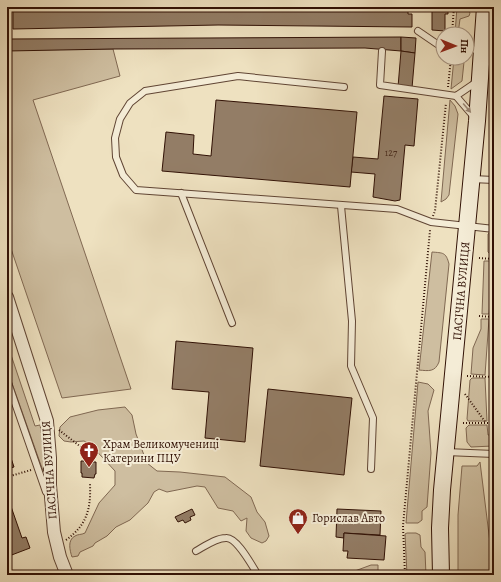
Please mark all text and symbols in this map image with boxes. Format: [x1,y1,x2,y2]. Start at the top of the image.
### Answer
north arrow [435,26,475,66]
text: Пн [457,39,472,54]
one-way arrow [462,103,471,114]
house number: 127 [385,146,398,159]
street label: ПАСІЧНА ВУЛИЦЯ [449,241,473,341]
street label: ПАСІЧНА ВУЛИЦЯ [38,420,60,520]
place label: Храм Великомучениці Катерини ПЦУ [103,436,219,466]
church icon: Храм Великомучениці Катерини ПЦУ [78,440,100,468]
shop icon: Горислав Авто [287,507,309,535]
place label: Горислав Авто [312,510,385,526]

